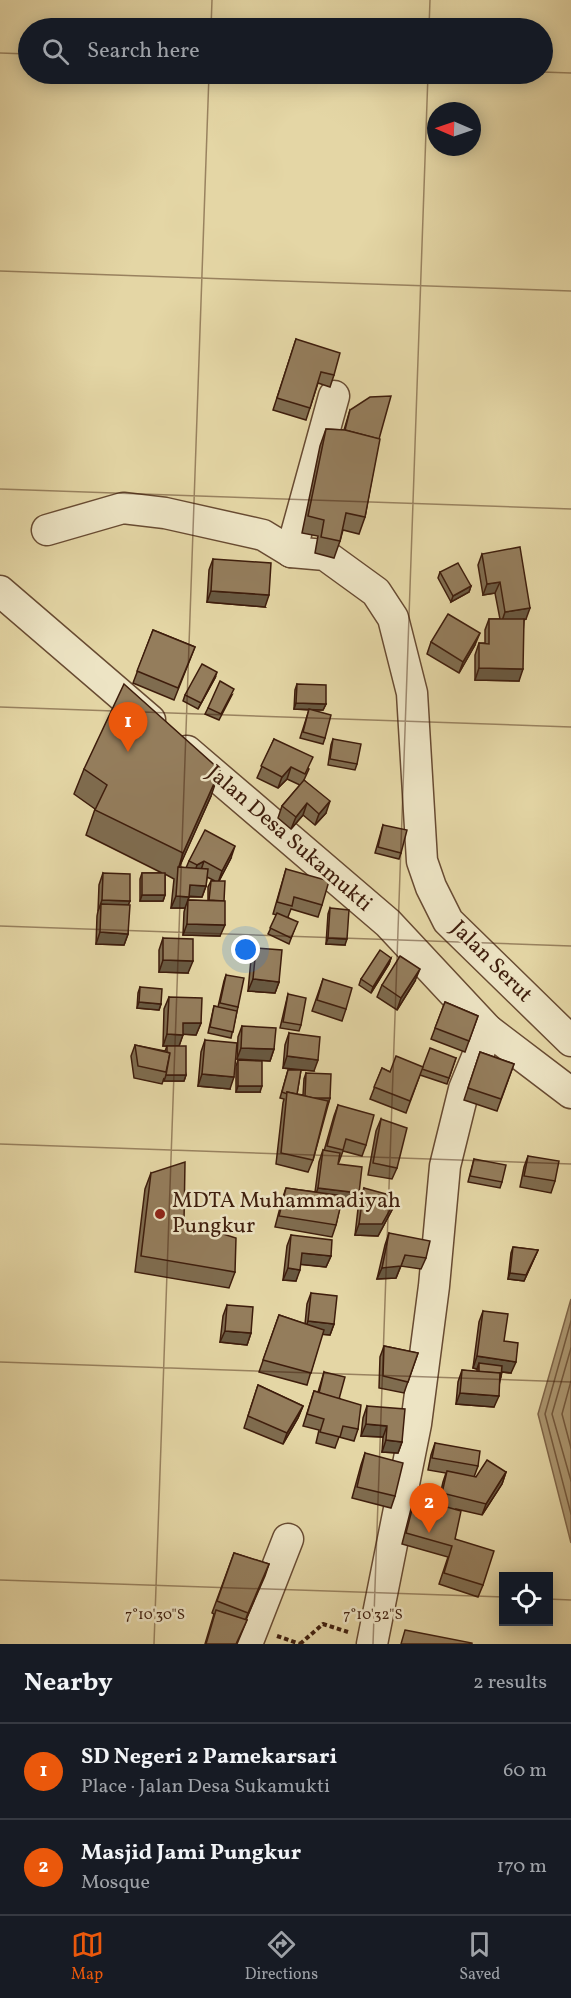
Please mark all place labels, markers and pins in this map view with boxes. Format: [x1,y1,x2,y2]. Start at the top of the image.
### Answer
pin: 1 [108,702,148,752]
place label: MDTA Muhammadiyah Pungkur [172,1186,401,1242]
marker: MDTA Muhammadiyah Pungkur [153,1207,167,1221]
pin: 2 [410,1484,448,1533]

